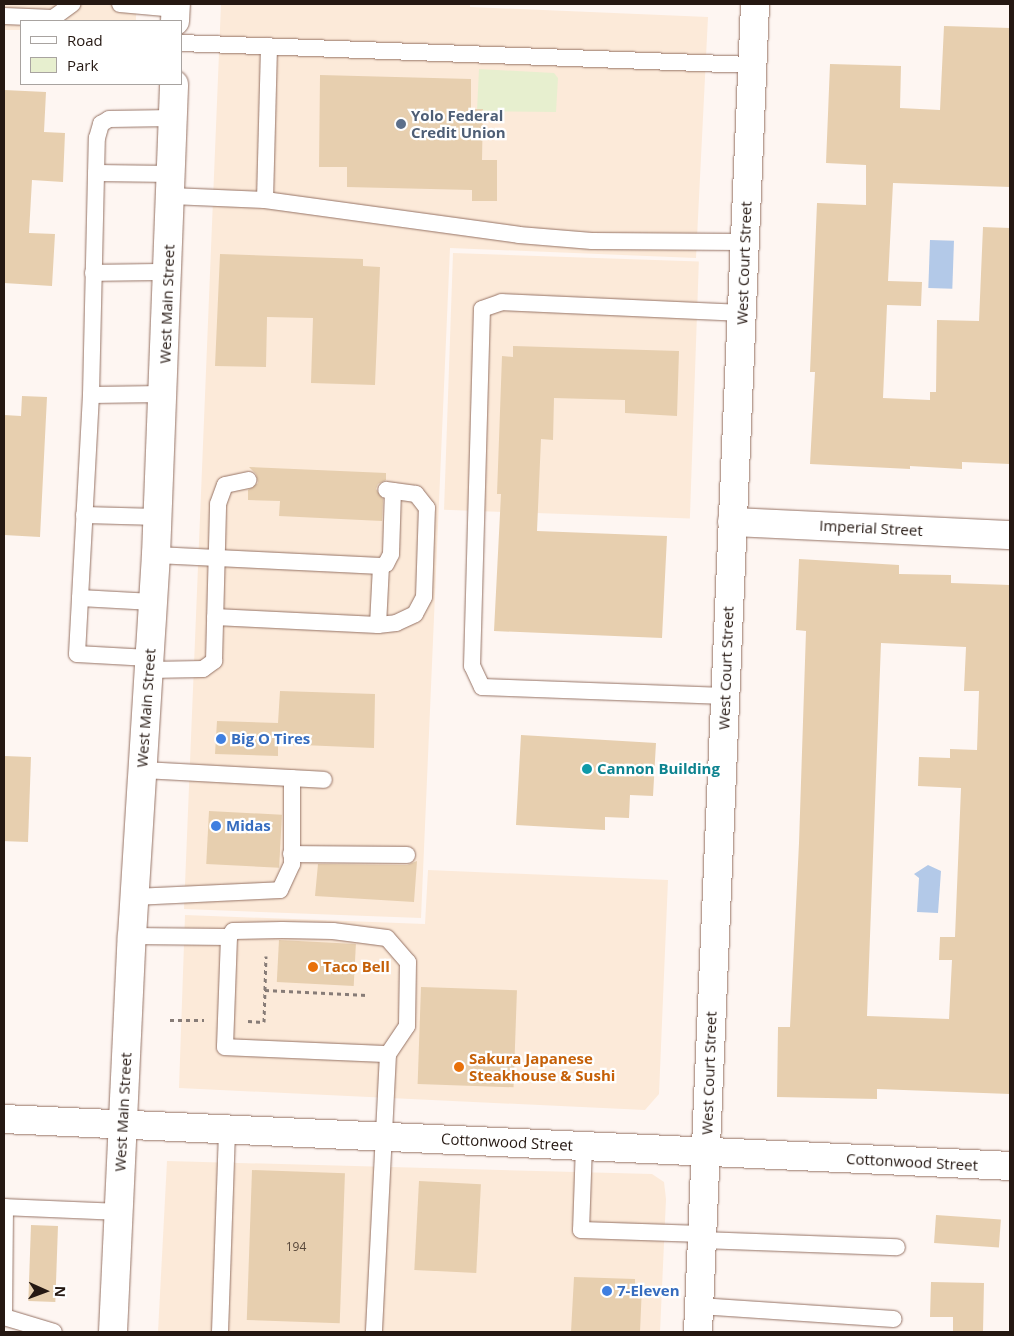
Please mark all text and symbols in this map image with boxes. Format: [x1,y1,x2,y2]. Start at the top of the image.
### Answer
legend [20,20,182,85]
text: Road [67,30,103,50]
text: Park [67,55,98,75]
place label: Yolo Federal Credit Union [411,106,506,141]
marker: Yolo Federal Credit Union [395,118,407,130]
street label: West Court Street [733,201,755,325]
street label: West Main Street [156,244,178,364]
street label: Imperial Street [819,516,923,540]
street label: West Court Street [715,606,737,730]
street label: West Main Street [133,648,159,768]
place label: Big O Tires [231,730,310,748]
marker: Big O Tires [215,733,227,745]
place label: Cannon Building [597,760,720,778]
marker: Cannon Building [581,763,593,775]
place label: Midas [226,817,271,835]
marker: Midas [210,820,222,832]
place label: Taco Bell [323,958,390,976]
marker: Taco Bell [307,961,319,973]
street label: West Court Street [698,1011,720,1135]
place label: Sakura Japanese Steakhouse & Sushi [469,1049,615,1084]
street label: West Main Street [111,1052,135,1172]
marker: Sakura Japanese Steakhouse & Sushi [453,1061,465,1073]
street label: Cottonwood Street [441,1130,573,1154]
street label: Cottonwood Street [846,1150,978,1174]
house number: 194 [286,1240,306,1254]
north arrow [20,1266,70,1316]
place label: 7-Eleven [617,1282,679,1300]
marker: 7-Eleven [601,1285,613,1297]
text: N [51,1286,70,1298]

